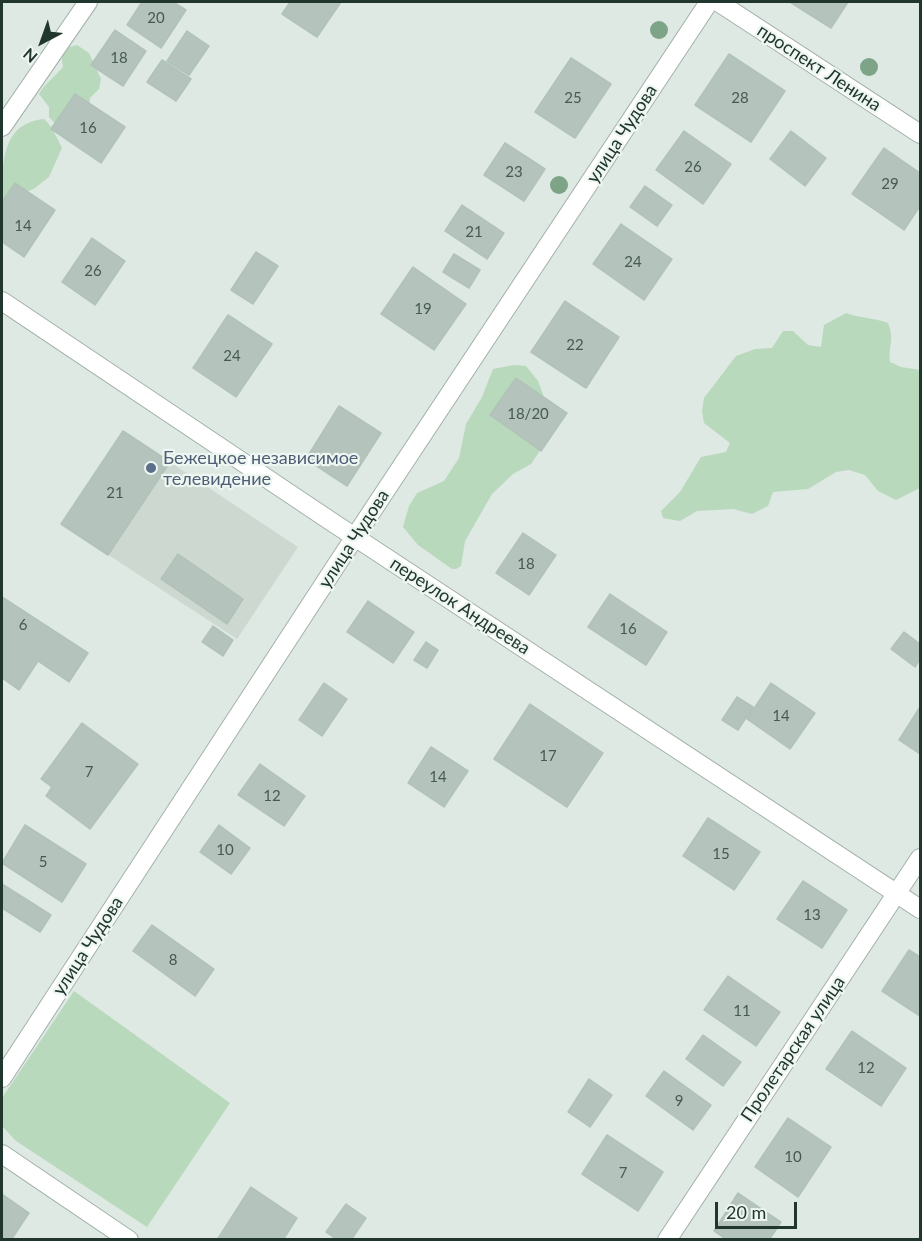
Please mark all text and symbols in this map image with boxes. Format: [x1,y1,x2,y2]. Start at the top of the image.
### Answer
house number: 20 [147,9,165,27]
north arrow [12,12,72,72]
street label: проспект Ленина [753,20,885,116]
text: N [19,45,41,67]
house number: 18 [110,49,128,67]
street label: улица Чудова [582,81,662,187]
house number: 25 [564,89,582,107]
house number: 28 [731,89,749,107]
house number: 16 [79,119,97,137]
house number: 26 [684,158,702,176]
house number: 23 [505,163,523,181]
house number: 29 [881,175,899,193]
house number: 14 [14,217,32,235]
house number: 21 [465,223,483,241]
house number: 24 [624,253,642,271]
house number: 26 [84,262,102,280]
house number: 19 [414,300,432,318]
house number: 22 [566,336,584,354]
house number: 24 [223,347,241,365]
house number: 18/20 [507,405,549,423]
place label: Бежецкое независимое телевидение [163,447,358,490]
marker: Бежецкое независимое телевидение [144,461,158,475]
house number: 21 [106,484,124,502]
street label: улица Чудова [314,486,394,592]
street label: переулок Андреева [386,553,534,659]
house number: 18 [517,555,535,573]
house number: 6 [19,616,27,634]
house number: 16 [619,620,637,638]
house number: 14 [772,707,790,725]
house number: 17 [539,747,557,765]
house number: 7 [85,763,93,781]
house number: 14 [429,768,447,786]
house number: 12 [263,787,281,805]
house number: 10 [216,841,234,859]
house number: 15 [712,845,730,863]
house number: 5 [39,853,47,871]
street label: улица Чудова [48,893,128,999]
house number: 13 [803,906,821,924]
house number: 8 [169,951,177,969]
street label: Пролетарская улица [736,972,850,1126]
house number: 11 [733,1002,751,1020]
house number: 12 [857,1059,875,1077]
house number: 9 [675,1092,683,1110]
house number: 10 [784,1148,802,1166]
house number: 7 [619,1164,627,1182]
scale bar [718,1190,800,1228]
text: 20 m [726,1201,766,1223]

